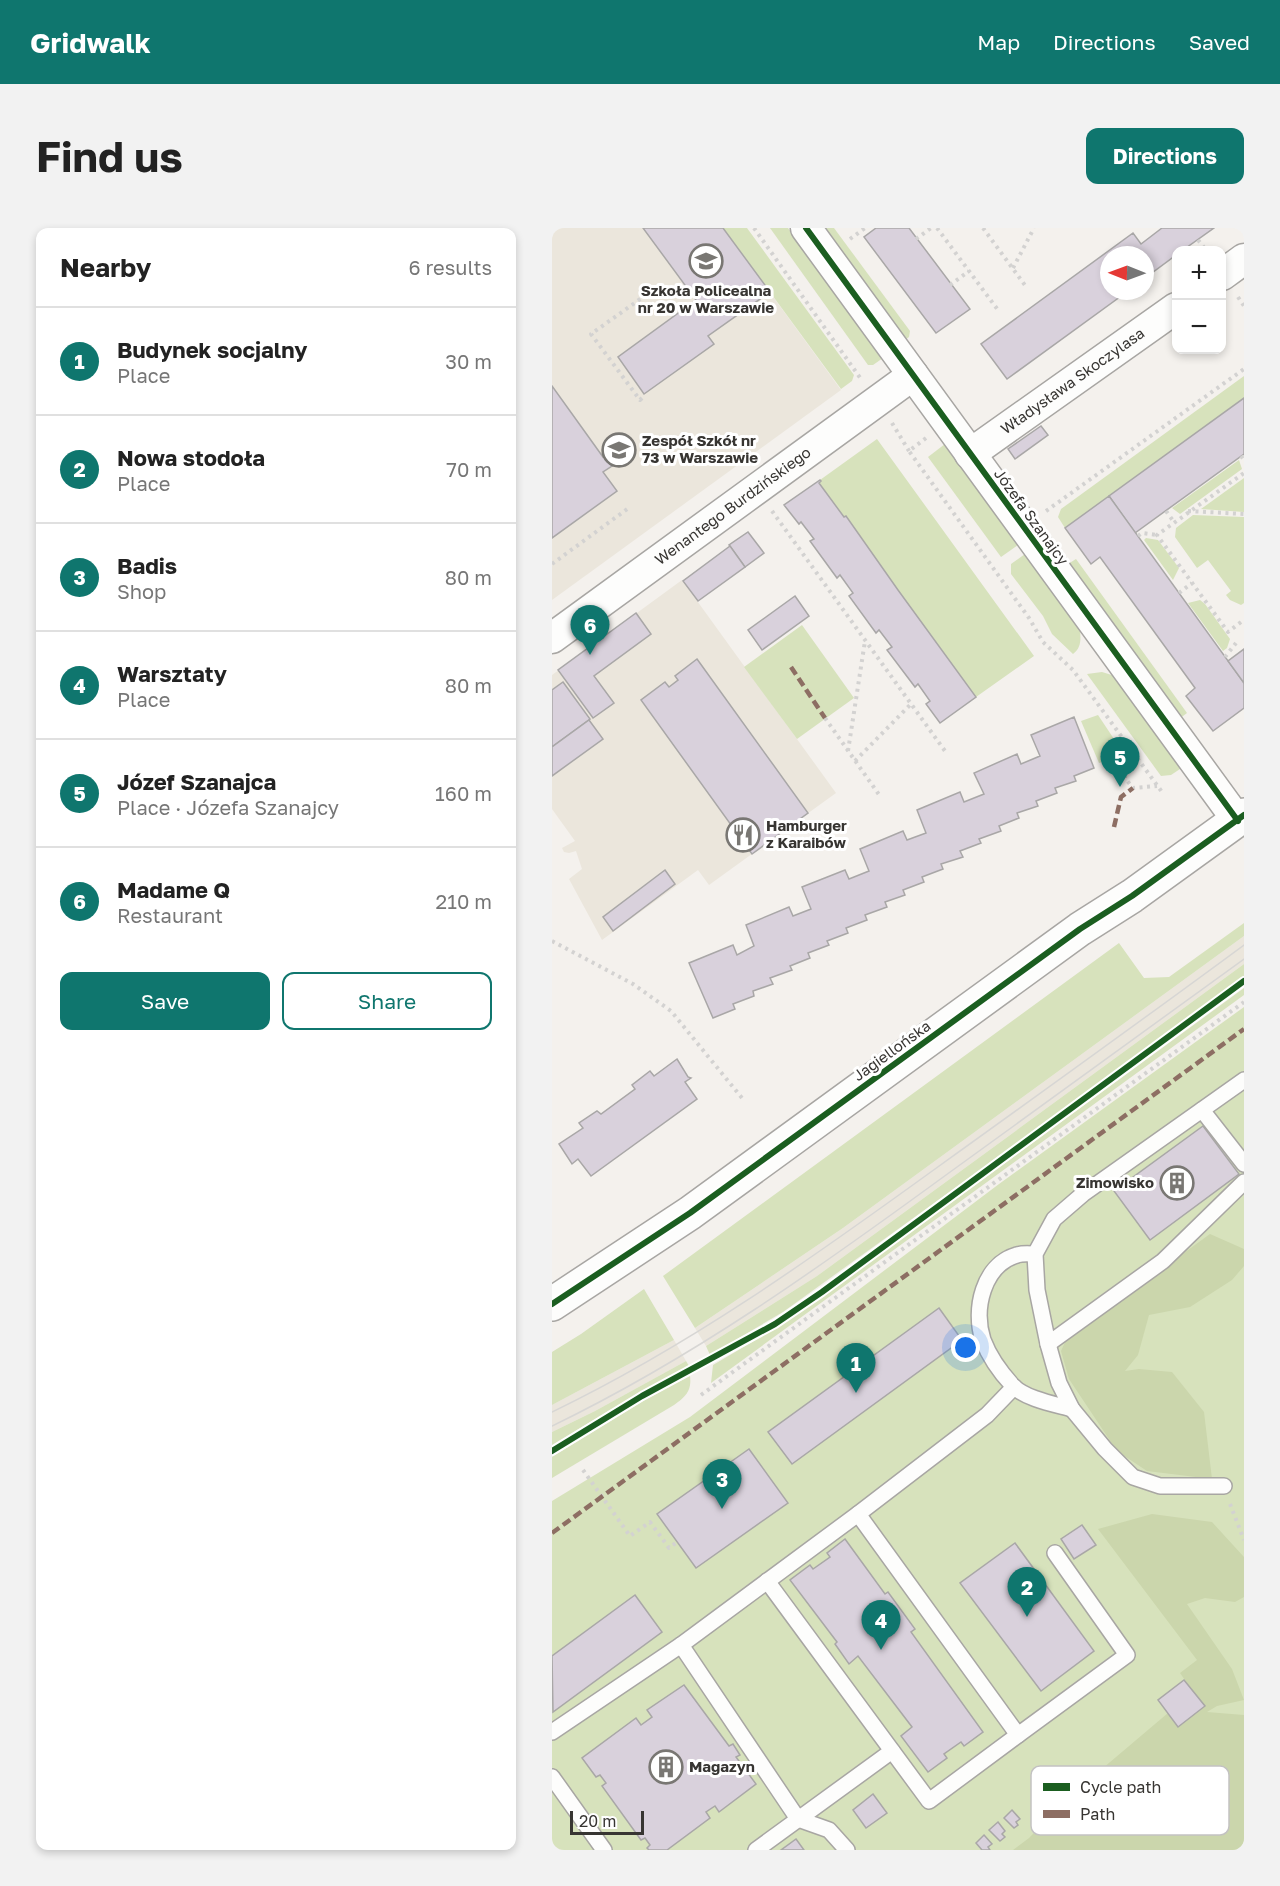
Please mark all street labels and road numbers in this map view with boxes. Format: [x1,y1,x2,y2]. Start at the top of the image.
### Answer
street label: Władysława Skoczylasa [997,323,1148,437]
street label: Wenantego Burdzińskiego [651,443,814,568]
street label: Józefa Szanajcy [991,465,1073,569]
street label: Jagiellońska [849,1016,934,1084]

